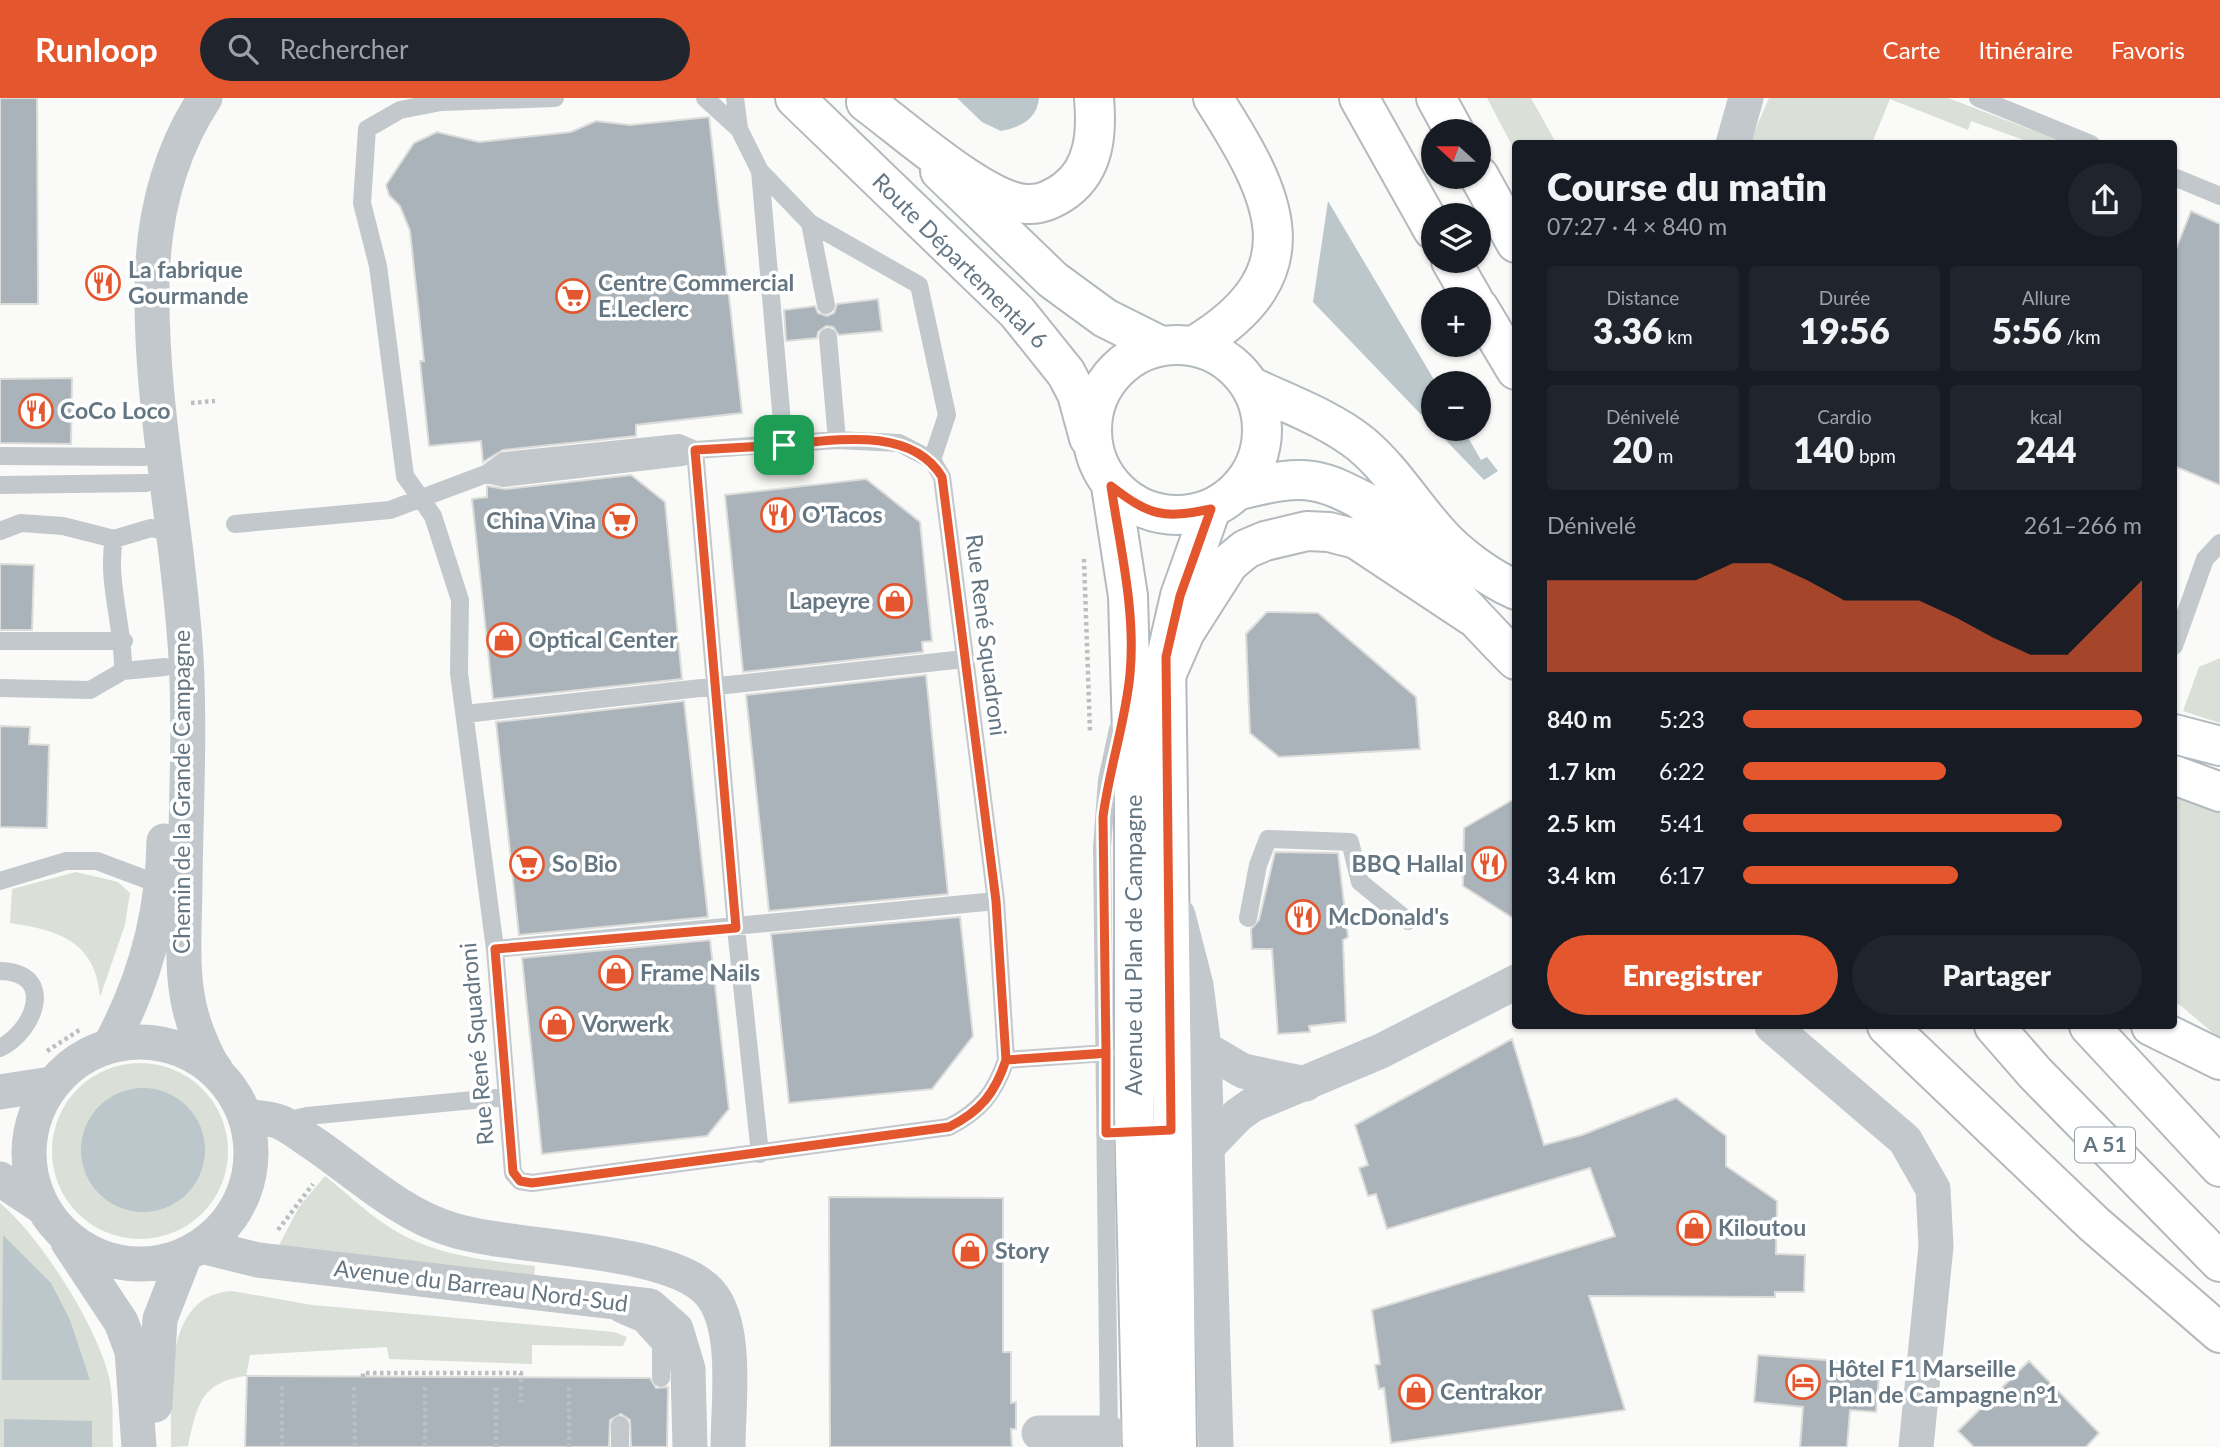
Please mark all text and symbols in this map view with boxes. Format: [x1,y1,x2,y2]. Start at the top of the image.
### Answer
search box [200,18,690,81]
text: Runloop [35,29,158,69]
icon: search [224,30,262,68]
text: Rechercher [280,33,409,65]
text: Carte [1883,35,1941,64]
text: Itinéraire [1979,35,2073,64]
text: Favoris [2111,35,2185,64]
north arrow [1421,119,1491,189]
map controls [1421,119,1491,441]
text: Course du matin [1547,163,1827,209]
button: share [2068,163,2142,237]
street label: Route Départemental 6 [867,167,1054,354]
button: layers [1421,203,1491,273]
text: 07:27 · 4 × 840 m [1547,212,1727,240]
place label: La fabrique Gourmande [128,255,249,309]
restaurant icon: La fabrique Gourmande [84,264,122,302]
place label: Centre Commercial E.Leclerc [598,268,794,322]
supermarket icon: Centre Commercial E.Leclerc [554,277,592,315]
text: Distance [1606,286,1679,309]
text: Durée [1819,286,1870,309]
text: Allure [2022,286,2071,309]
button: + [1421,287,1491,357]
text: 3.36 [1593,309,1662,351]
text: 19:56 [1799,309,1890,351]
text: 5:56 [1992,309,2062,351]
text: km [1662,325,1693,348]
text: /km [2062,325,2101,348]
button: − [1421,371,1491,441]
restaurant icon: CoCo Loco [17,392,55,430]
place label: CoCo Loco [60,396,170,424]
text: Dénivelé [1606,405,1680,428]
text: Cardio [1817,405,1872,428]
text: kcal [2030,405,2062,428]
pin [754,415,814,475]
icon: arrive [765,426,803,464]
text: 20 [1612,428,1653,470]
text: 140 [1793,428,1854,470]
text: 244 [2016,428,2077,470]
text: m [1653,444,1673,467]
text: bpm [1854,444,1896,467]
restaurant icon: O'Tacos [759,496,797,534]
place label: O'Tacos [802,500,883,528]
supermarket icon: China Vina [601,502,639,540]
place label: China Vina [486,506,596,534]
text: Dénivelé [1547,511,1636,539]
text: 261–266 m [2024,511,2142,539]
street label: Rue René Squadroni [961,532,1013,737]
shop icon: Lapeyre [876,582,914,620]
place label: Lapeyre [789,586,870,614]
shop icon: Optical Center [485,621,523,659]
place label: Optical Center [528,625,678,653]
street label: Chemin de la Grande Campagne [167,630,195,954]
text: 840 m [1547,705,1612,733]
text: 5:23 [1659,705,1705,733]
text: 1.7 km [1547,757,1616,785]
text: 6:22 [1659,757,1705,785]
street label: Avenue du Plan de Campagne [1119,795,1147,1095]
text: 2.5 km [1547,809,1616,837]
text: 5:41 [1659,809,1705,837]
supermarket icon: So Bio [508,845,546,883]
restaurant icon: BBQ Hallal [1470,845,1508,883]
place label: So Bio [552,849,617,877]
place label: BBQ Hallal [1352,849,1464,877]
text: 3.4 km [1547,861,1616,889]
text: 6:17 [1659,861,1705,889]
restaurant icon: McDonald's [1284,898,1322,936]
place label: McDonald's [1328,902,1449,930]
button: Enregistrer [1547,935,1838,1015]
button: Partager [1852,935,2142,1015]
street label: Rue René Squadroni [453,942,499,1147]
shop icon: Frame Nails [597,954,635,992]
place label: Frame Nails [640,958,760,986]
shop icon: Vorwerk [538,1005,576,1043]
place label: Vorwerk [581,1009,670,1037]
road number: A 51 [2075,1128,2135,1162]
shop icon: Kiloutou [1675,1209,1713,1247]
place label: Kiloutou [1718,1213,1806,1241]
shop icon: Story [951,1232,989,1270]
place label: Story [995,1236,1050,1264]
street label: Avenue du Barreau Nord-Sud [333,1253,630,1317]
place label: Hôtel F1 Marseille Plan de Campagne n°1 [1828,1354,2059,1408]
hotel icon: Hôtel F1 Marseille Plan de Campagne n°1 [1784,1363,1822,1401]
shop icon: Centrakor [1397,1373,1435,1411]
place label: Centrakor [1440,1377,1543,1405]

